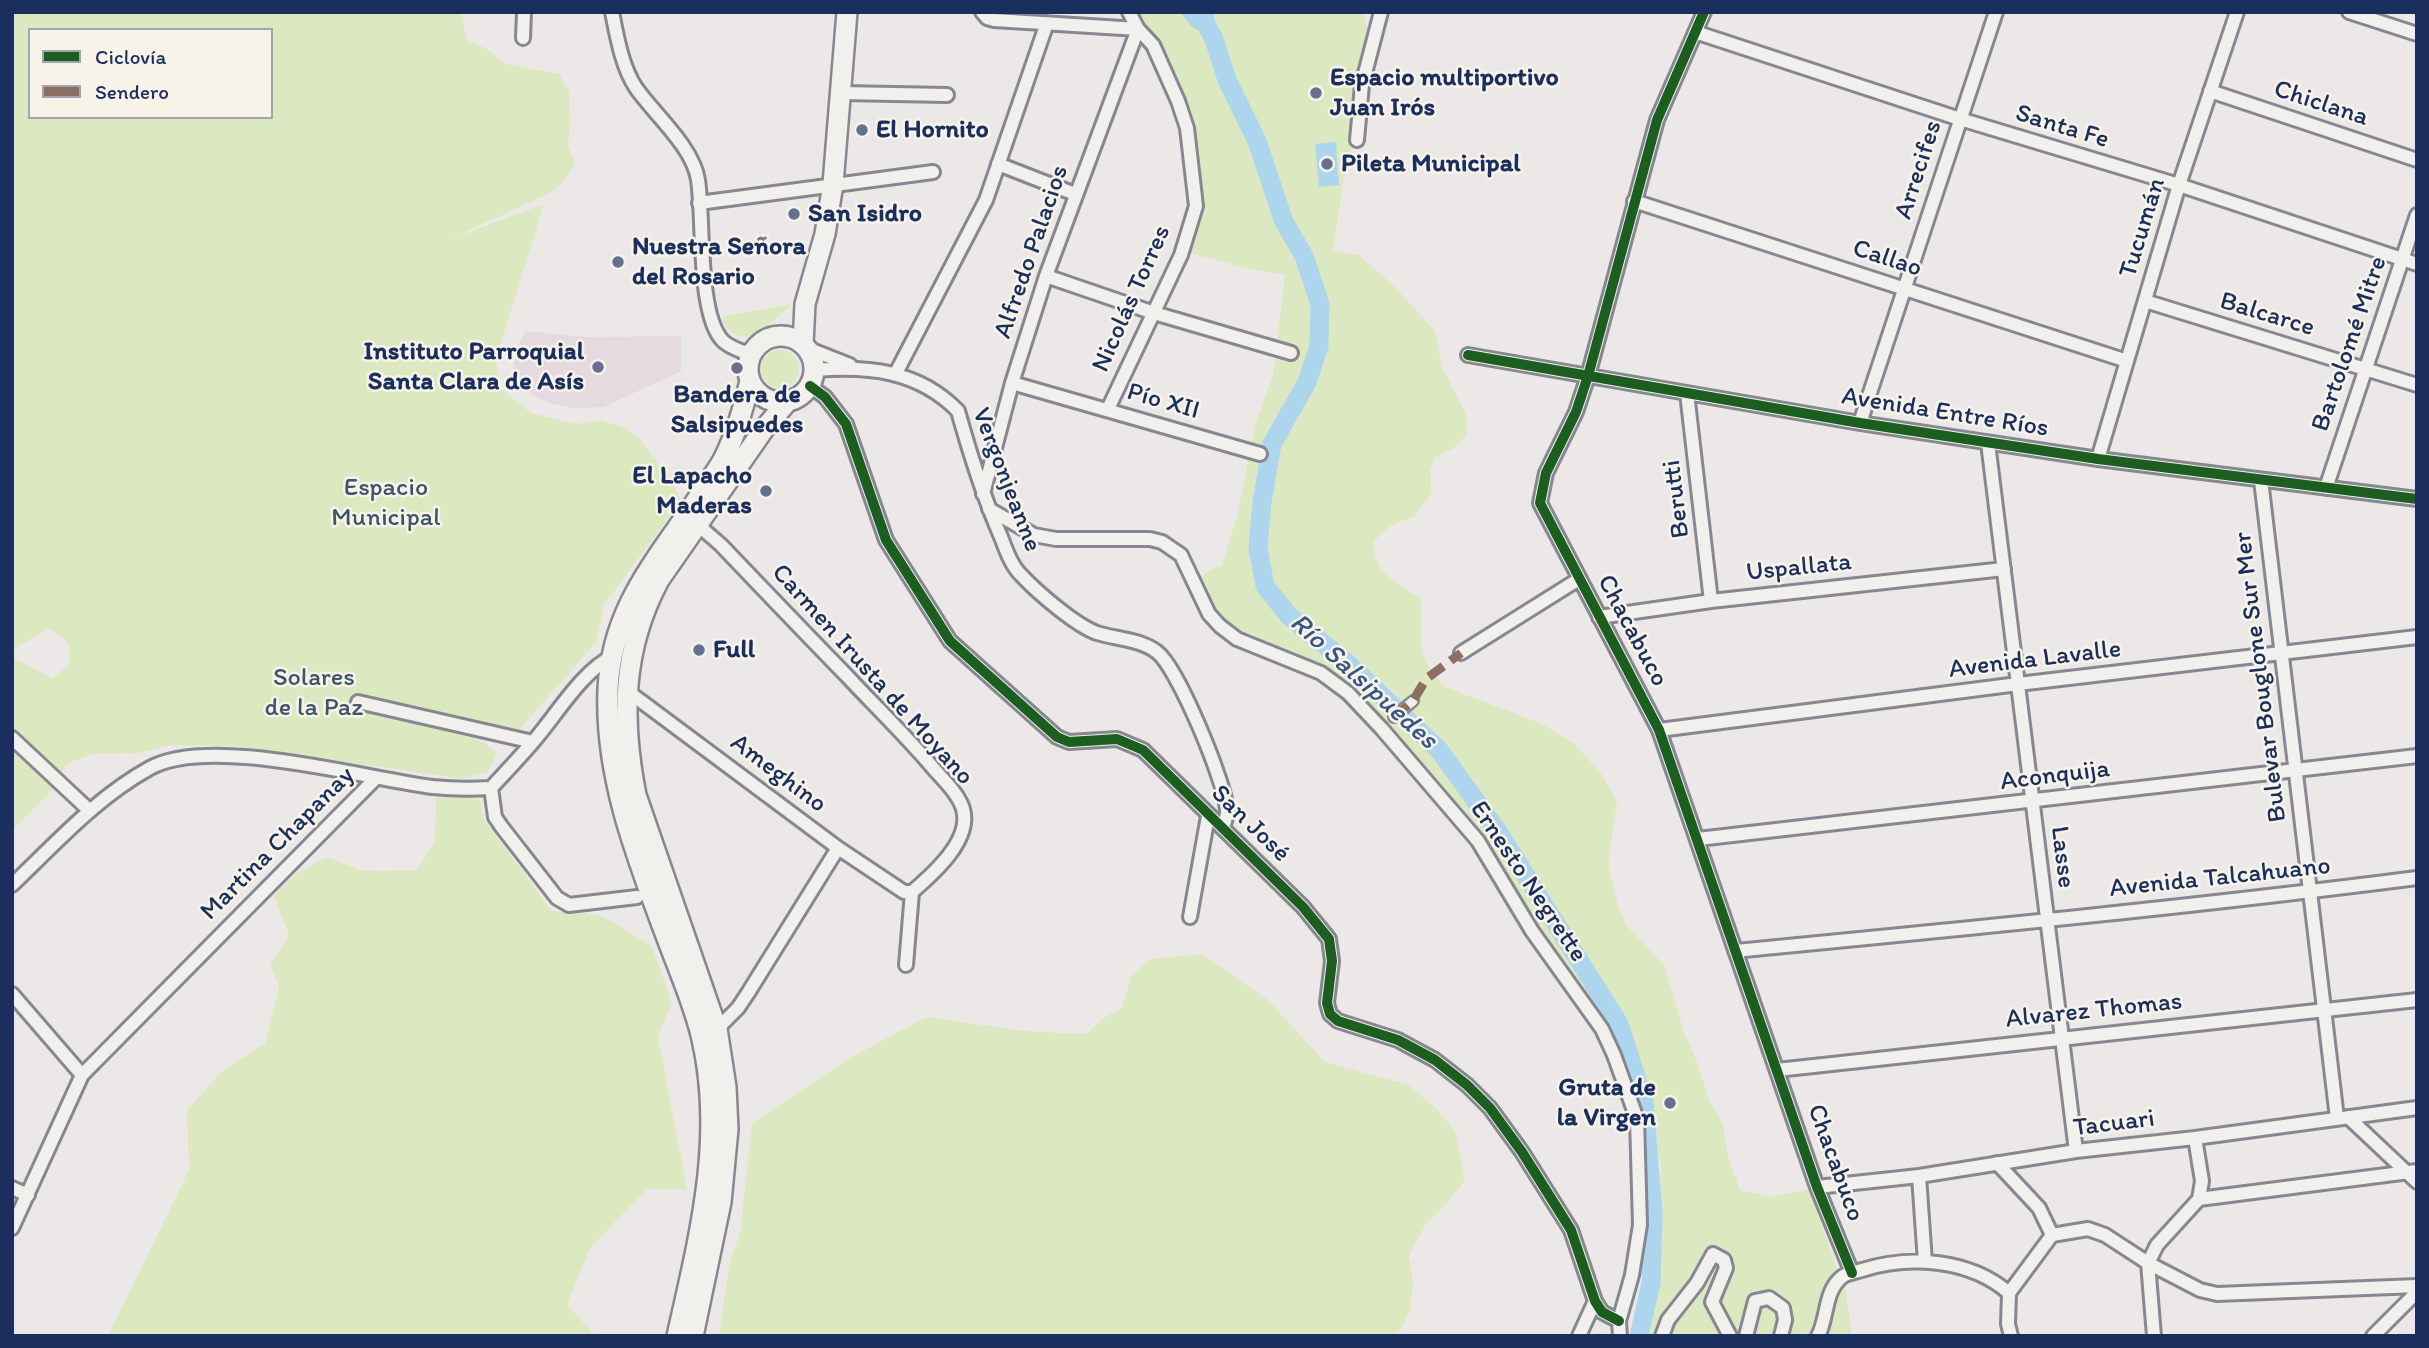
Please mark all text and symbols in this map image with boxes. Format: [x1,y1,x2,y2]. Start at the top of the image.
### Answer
legend [28,28,273,119]
text: Ciclovía [95,44,166,69]
place label: Espacio multiportivo Juan Irós [1330,62,1559,124]
street label: Chiclana [2270,74,2372,134]
text: Sendero [95,79,169,104]
marker: Espacio multiportivo Juan Irós [1308,85,1324,101]
street label: Santa Fe [2011,98,2113,156]
place label: El Hornito [876,114,989,146]
street label: Arrecifes [1888,117,1950,223]
marker: El Hornito [854,122,870,138]
place label: Pileta Municipal [1341,148,1521,180]
marker: Pileta Municipal [1319,156,1335,172]
street label: Alfredo Palacios [988,161,1076,343]
street label: Tucumán [2113,174,2173,282]
place label: San Isidro [808,198,922,230]
marker: San Isidro [786,206,802,222]
street label: Nicolás Torres [1086,221,1178,377]
place label: Nuestra Señora del Rosario [632,231,806,292]
street label: Callao [1848,233,1926,285]
street label: Bartolomé Mitre [2305,252,2395,436]
marker: Nuestra Señora del Rosario [610,254,626,270]
street label: Balcarce [2216,286,2318,344]
place label: Instituto Parroquial Santa Clara de Asís [363,336,584,398]
marker: Instituto Parroquial Santa Clara de Asís [590,359,606,375]
marker: Bandera de Salsipuedes [729,360,745,376]
street label: Pío XII [1123,377,1203,427]
place label: Bandera de Salsipuedes [671,379,803,440]
street label: Avenida Entre Ríos [1839,381,2051,445]
street label: Vergonjeanne [964,404,1048,556]
street label: Berutti [1657,458,1697,540]
place label: El Lapacho Maderas [632,460,752,522]
park label: Espacio Municipal [331,472,441,534]
marker: El Lapacho Maderas [758,483,774,499]
street label: Bulevar Bouglone Sur Mer [2228,530,2294,824]
street label: Uspallata [1745,547,1853,589]
street label: Carmen Irusta de Moyano [764,558,980,792]
street label: Chacabuco [1589,570,1675,692]
water label: Río Salsipuedes [1282,607,1444,757]
place label: Full [713,634,755,666]
street label: Avenida Lavalle [1947,634,2123,686]
marker: Full [691,642,707,658]
park label: Solares de la Paz [265,662,363,724]
street label: Ameghino [724,728,832,820]
street label: Aconquija [1998,754,2112,798]
street label: Martina Chapanay [194,760,362,928]
street label: San José [1204,779,1296,869]
street label: Ernesto Negrette [1463,795,1593,969]
street label: Lasse [2043,824,2081,890]
street label: Avenida Talcahuano [2108,851,2332,905]
street label: Alvarez Thomas [2004,986,2184,1036]
place label: Gruta de la Virgen [1557,1072,1656,1134]
marker: Gruta de la Virgen [1662,1095,1678,1111]
street label: Chacabuco [1799,1100,1871,1226]
street label: Tacuari [2071,1104,2157,1144]

